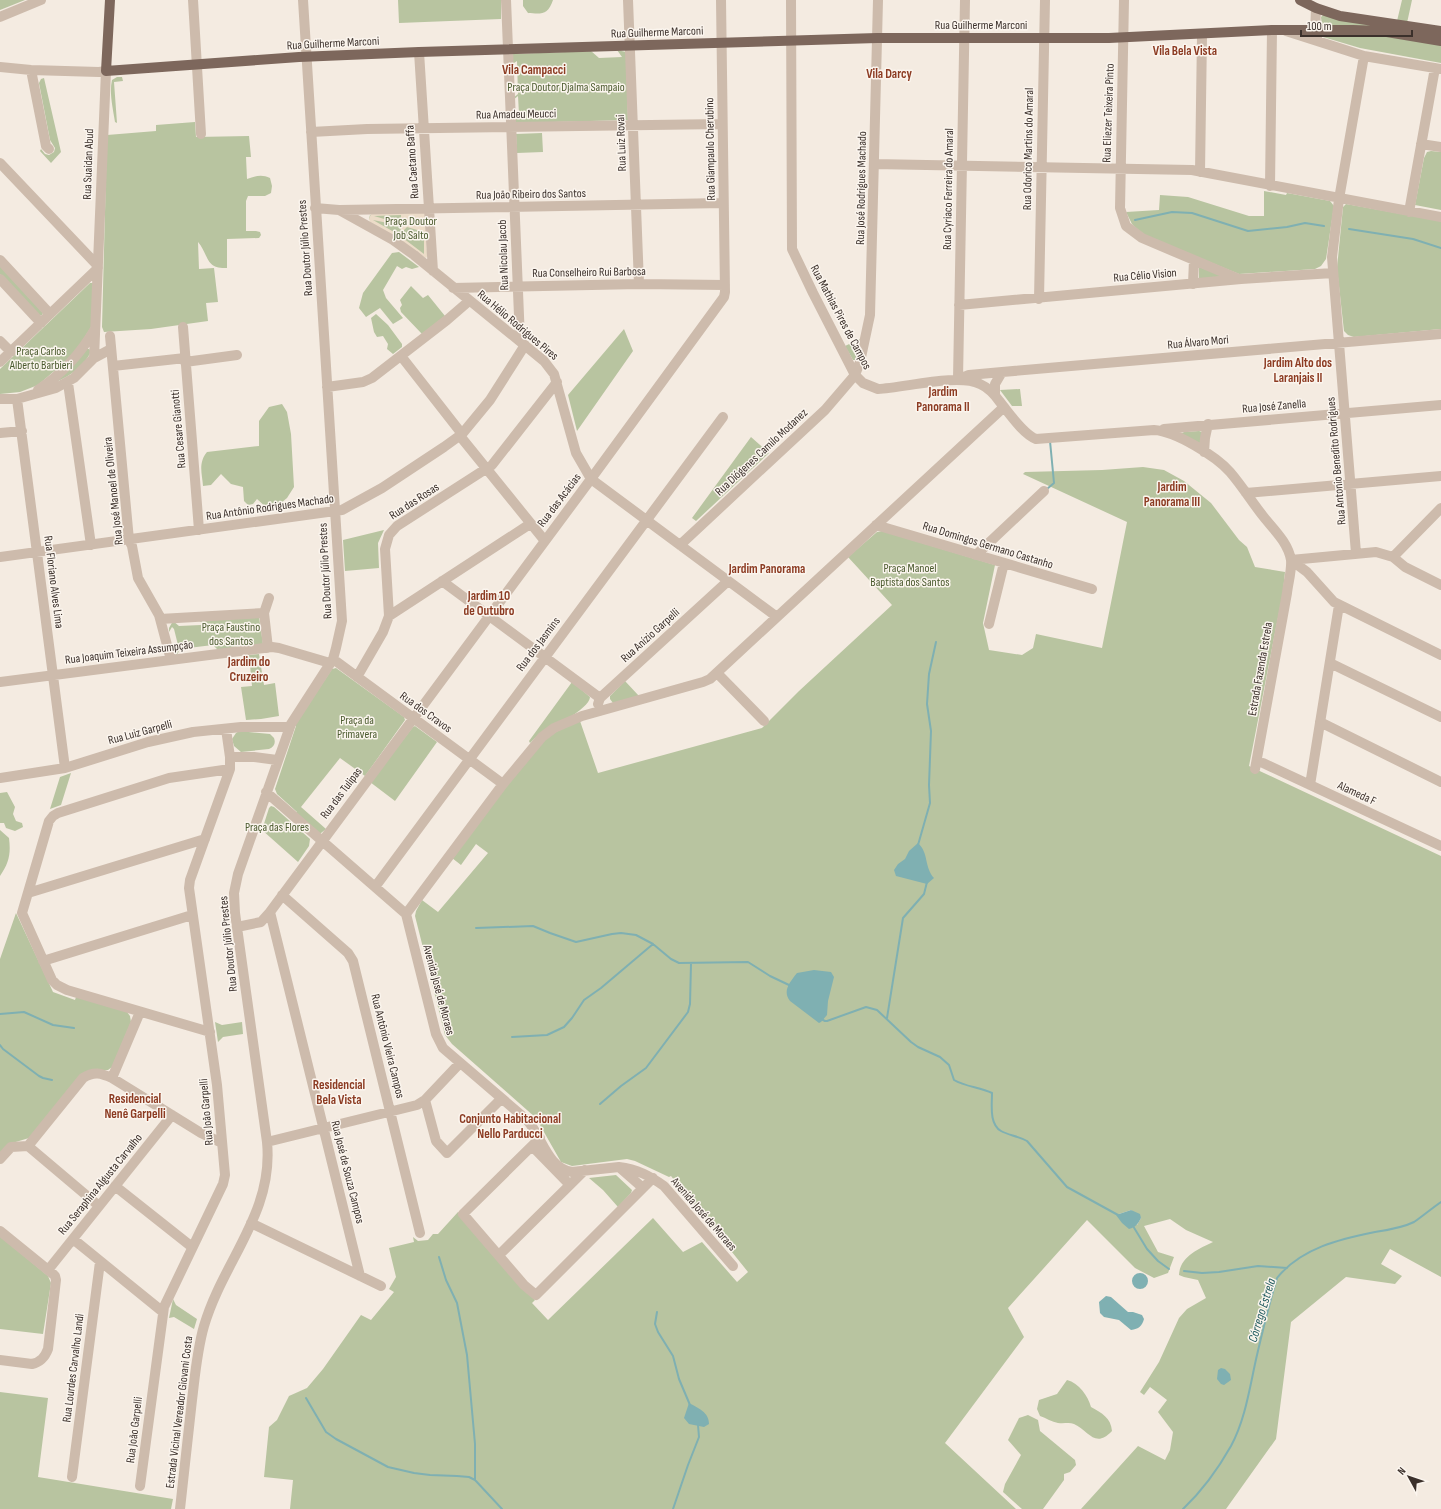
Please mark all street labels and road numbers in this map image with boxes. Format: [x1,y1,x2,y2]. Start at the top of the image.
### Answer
street label: Rua Guilherme Marconi [935,18,1027,33]
street label: Rua Guilherme Marconi [611,23,704,42]
street label: Rua Guilherme Marconi [286,34,380,53]
street label: Rua Eliezer Teixeira Pinto [1099,63,1118,163]
street label: Rua Odorico Martins do Amaral [1020,88,1037,210]
street label: Rua Giampaulo Cherubino [702,97,719,201]
street label: Rua Amadeu Meucci [476,106,556,123]
street label: Rua Luiz Rovai [613,114,630,172]
street label: Rua Caetano Baffa [402,124,423,199]
street label: Rua Suaidan Abud [80,128,97,200]
street label: Rua Cyriaco Ferreira do Amaral [940,128,957,250]
street label: Rua José Rodrigues Machado [853,131,870,245]
street label: Rua João Ribeiro dos Santos [476,186,586,203]
street label: Rua Doutor Júlio Prestes [295,200,316,296]
street label: Rua Nicolau Jacob [495,219,512,291]
street label: Rua Mathias Pires de Campos [807,262,874,372]
street label: Rua Conselheiro Rui Barbosa [532,264,646,281]
street label: Rua Célio Vision [1113,265,1177,286]
street label: Rua Hélio Rodrigues Pires [474,287,561,364]
street label: Rua Álvaro Mori [1167,332,1229,353]
street label: Rua Cesare Gianotti [168,389,189,469]
street label: Rua José Zanella [1241,396,1307,417]
street label: Rua Antonio Benedito Rodrigues [1323,396,1350,526]
street label: Rua Diógenes Camilo Modanez [712,405,811,499]
street label: Rua José Manoel de Oliveira [100,436,127,546]
street label: Rua das Acácias [534,470,584,530]
street label: Rua das Rosas [386,480,442,523]
street label: Rua Antônio Rodrigues Machado [205,491,335,524]
street label: Rua Domingos Germano Castanho [921,518,1055,572]
street label: Rua Doutor Júlio Prestes [315,523,336,619]
street label: Rua Floriano Alves Lima [40,535,67,630]
street label: Rua Anízio Garpelli [618,605,683,666]
street label: Rua dos Jasmins [513,614,564,674]
street label: Estrada Fazenda Estrela [1245,621,1276,717]
street label: Rua Joaquim Teixeira Assumpção [64,637,194,668]
street label: Rua dos Cravos [397,689,455,736]
street label: Rua Luiz Garpelli [106,717,174,748]
street label: Rua das Tulipas [317,765,366,822]
street label: Alameda F [1334,778,1379,809]
street label: Rua Doutor Júlio Prestes [216,895,241,993]
street label: Avenida José de Moraes [419,943,458,1037]
street label: Rua Antônio Vieira Campos [367,992,408,1100]
street label: Rua João Garpelli [196,1078,217,1146]
street label: Rua José de Souza Campos [327,1119,368,1225]
street label: Rua Seraphina Algusta Carvalho [55,1131,146,1238]
street label: Avenida José de Moraes [667,1174,740,1254]
street label: Rua Lourdes Carvalho Landi [59,1313,88,1423]
street label: Estrada Vicinal Vereador Giovani Costa [163,1335,196,1489]
street label: Rua João Garpelli [123,1396,146,1464]

